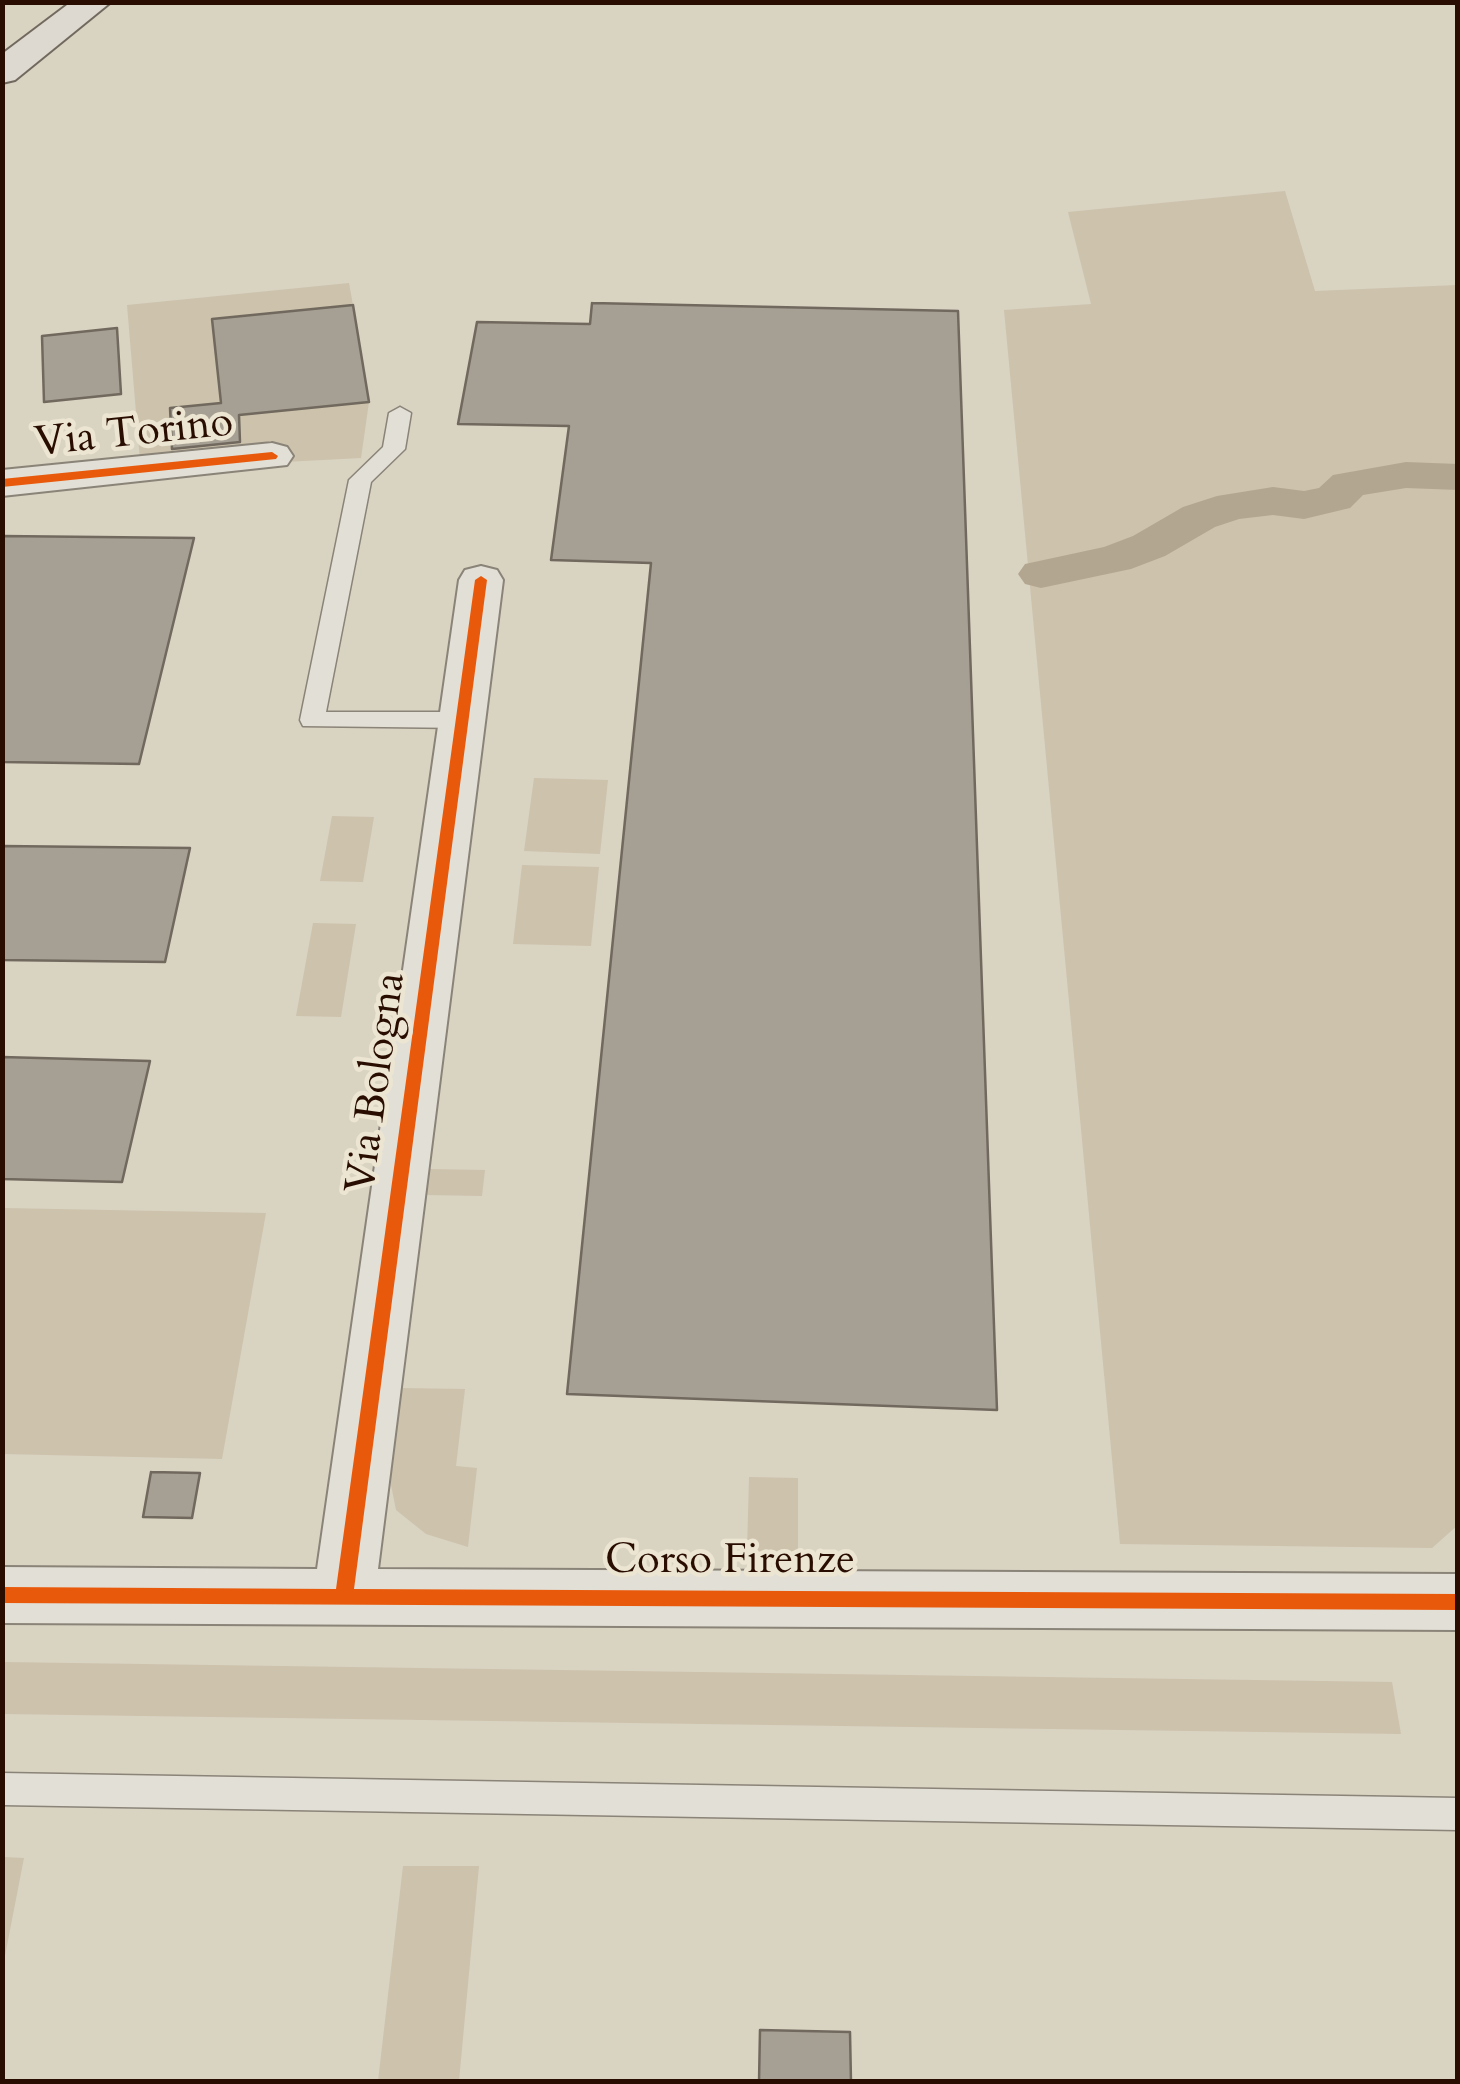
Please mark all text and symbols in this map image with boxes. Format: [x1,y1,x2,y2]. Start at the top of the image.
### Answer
street label: Via Torino [32,400,236,470]
street label: Via Bologna [338,969,418,1197]
street label: Corso Firenze [605,1537,855,1587]

